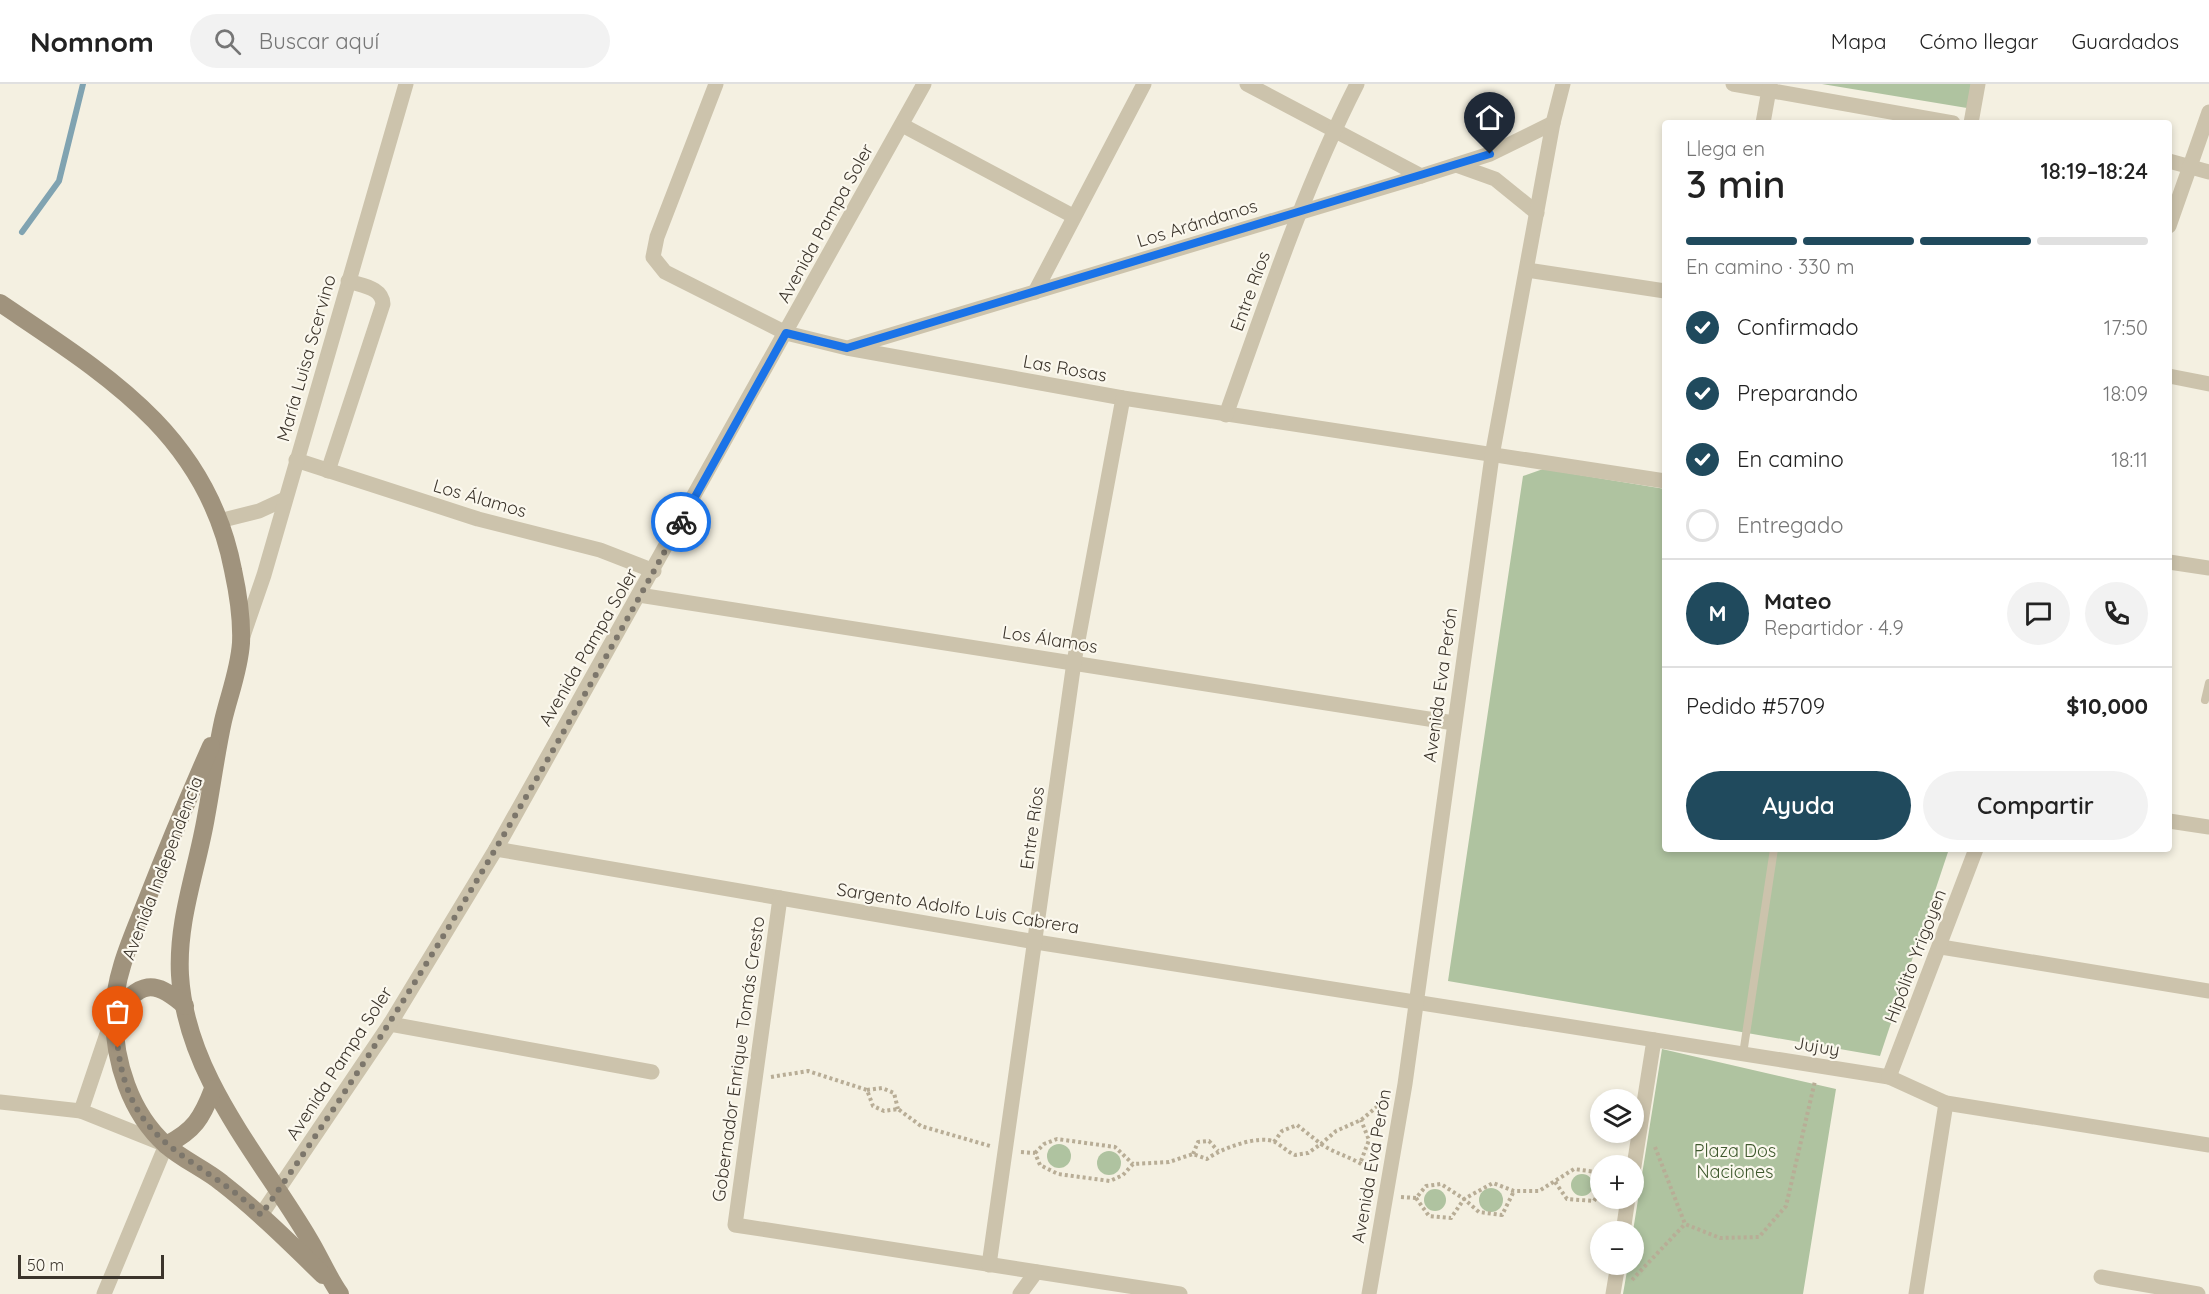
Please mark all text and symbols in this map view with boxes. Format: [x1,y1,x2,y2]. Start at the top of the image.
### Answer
search box [190,14,610,68]
text: Nomnom [30,24,154,59]
icon: search [211,25,244,58]
text: Buscar aquí [259,27,379,55]
text: Mapa [1831,28,1886,54]
text: Cómo llegar [1919,28,2038,54]
text: Guardados [2071,28,2179,54]
pin [1464,92,1515,154]
icon: home [1473,101,1506,134]
text: Llega en [1686,136,1765,161]
street label: Avenida Pampa Soler [772,139,878,307]
text: 18:19–18:24 [2040,157,2148,185]
text: 3 min [1686,159,1785,208]
street label: Los Arándanos [1134,194,1260,252]
street label: Entre Ríos [1225,248,1275,334]
text: En camino · 330 m [1686,254,1854,279]
street label: María Luisa Scervino [271,272,341,444]
icon: check [1686,311,1719,344]
text: Confirmado [1737,313,1858,341]
text: 17:50 [2104,315,2148,340]
street label: Las Rosas [1021,349,1109,387]
icon: check [1686,377,1719,410]
text: Preparando [1737,379,1858,407]
text: 18:09 [2103,381,2148,406]
icon: check [1686,443,1719,476]
text: En camino [1737,445,1844,473]
text: 18:11 [2111,447,2148,472]
street label: Los Álamos [431,474,529,522]
courier [651,492,711,552]
icon: bike [665,506,698,539]
text: Entregado [1737,511,1844,539]
street label: Avenida Pampa Soler [533,564,643,730]
button: chat [2007,582,2070,645]
button: phone [2085,582,2148,645]
text: Mateo [1764,587,1831,615]
text: M [1708,599,1727,627]
street label: Avenida Eva Perón [1418,606,1462,764]
text: Repartidor · 4.9 [1764,615,1904,640]
street label: Los Álamos [1001,620,1099,658]
text: Pedido #5709 [1686,692,1825,720]
text: $10,000 [2066,692,2148,720]
button: Ayuda [1686,771,1911,840]
button: Compartir [1923,771,2148,840]
street label: Avenida Independencia [116,773,208,963]
street label: Entre Ríos [1015,785,1049,871]
street label: Sargento Adolfo Luis Cabrera [835,877,1081,939]
street label: Hipólito Yrigoyen [1879,886,1951,1026]
street label: Gobernador Enrique Tomás Cresto [707,915,769,1203]
street label: Avenida Pampa Soler [281,982,397,1144]
pin [92,986,143,1048]
icon: bag [101,995,134,1028]
street label: Jujuy [1793,1031,1841,1061]
street label: Avenida Eva Perón [1346,1087,1396,1245]
map controls [1590,1089,1644,1275]
button: layers [1590,1089,1644,1143]
park label: Plaza Dos Naciones [1694,1139,1776,1183]
button: + [1590,1155,1644,1209]
button: − [1590,1221,1644,1275]
scale bar [18,1252,164,1280]
text: 50 m [27,1255,64,1275]

